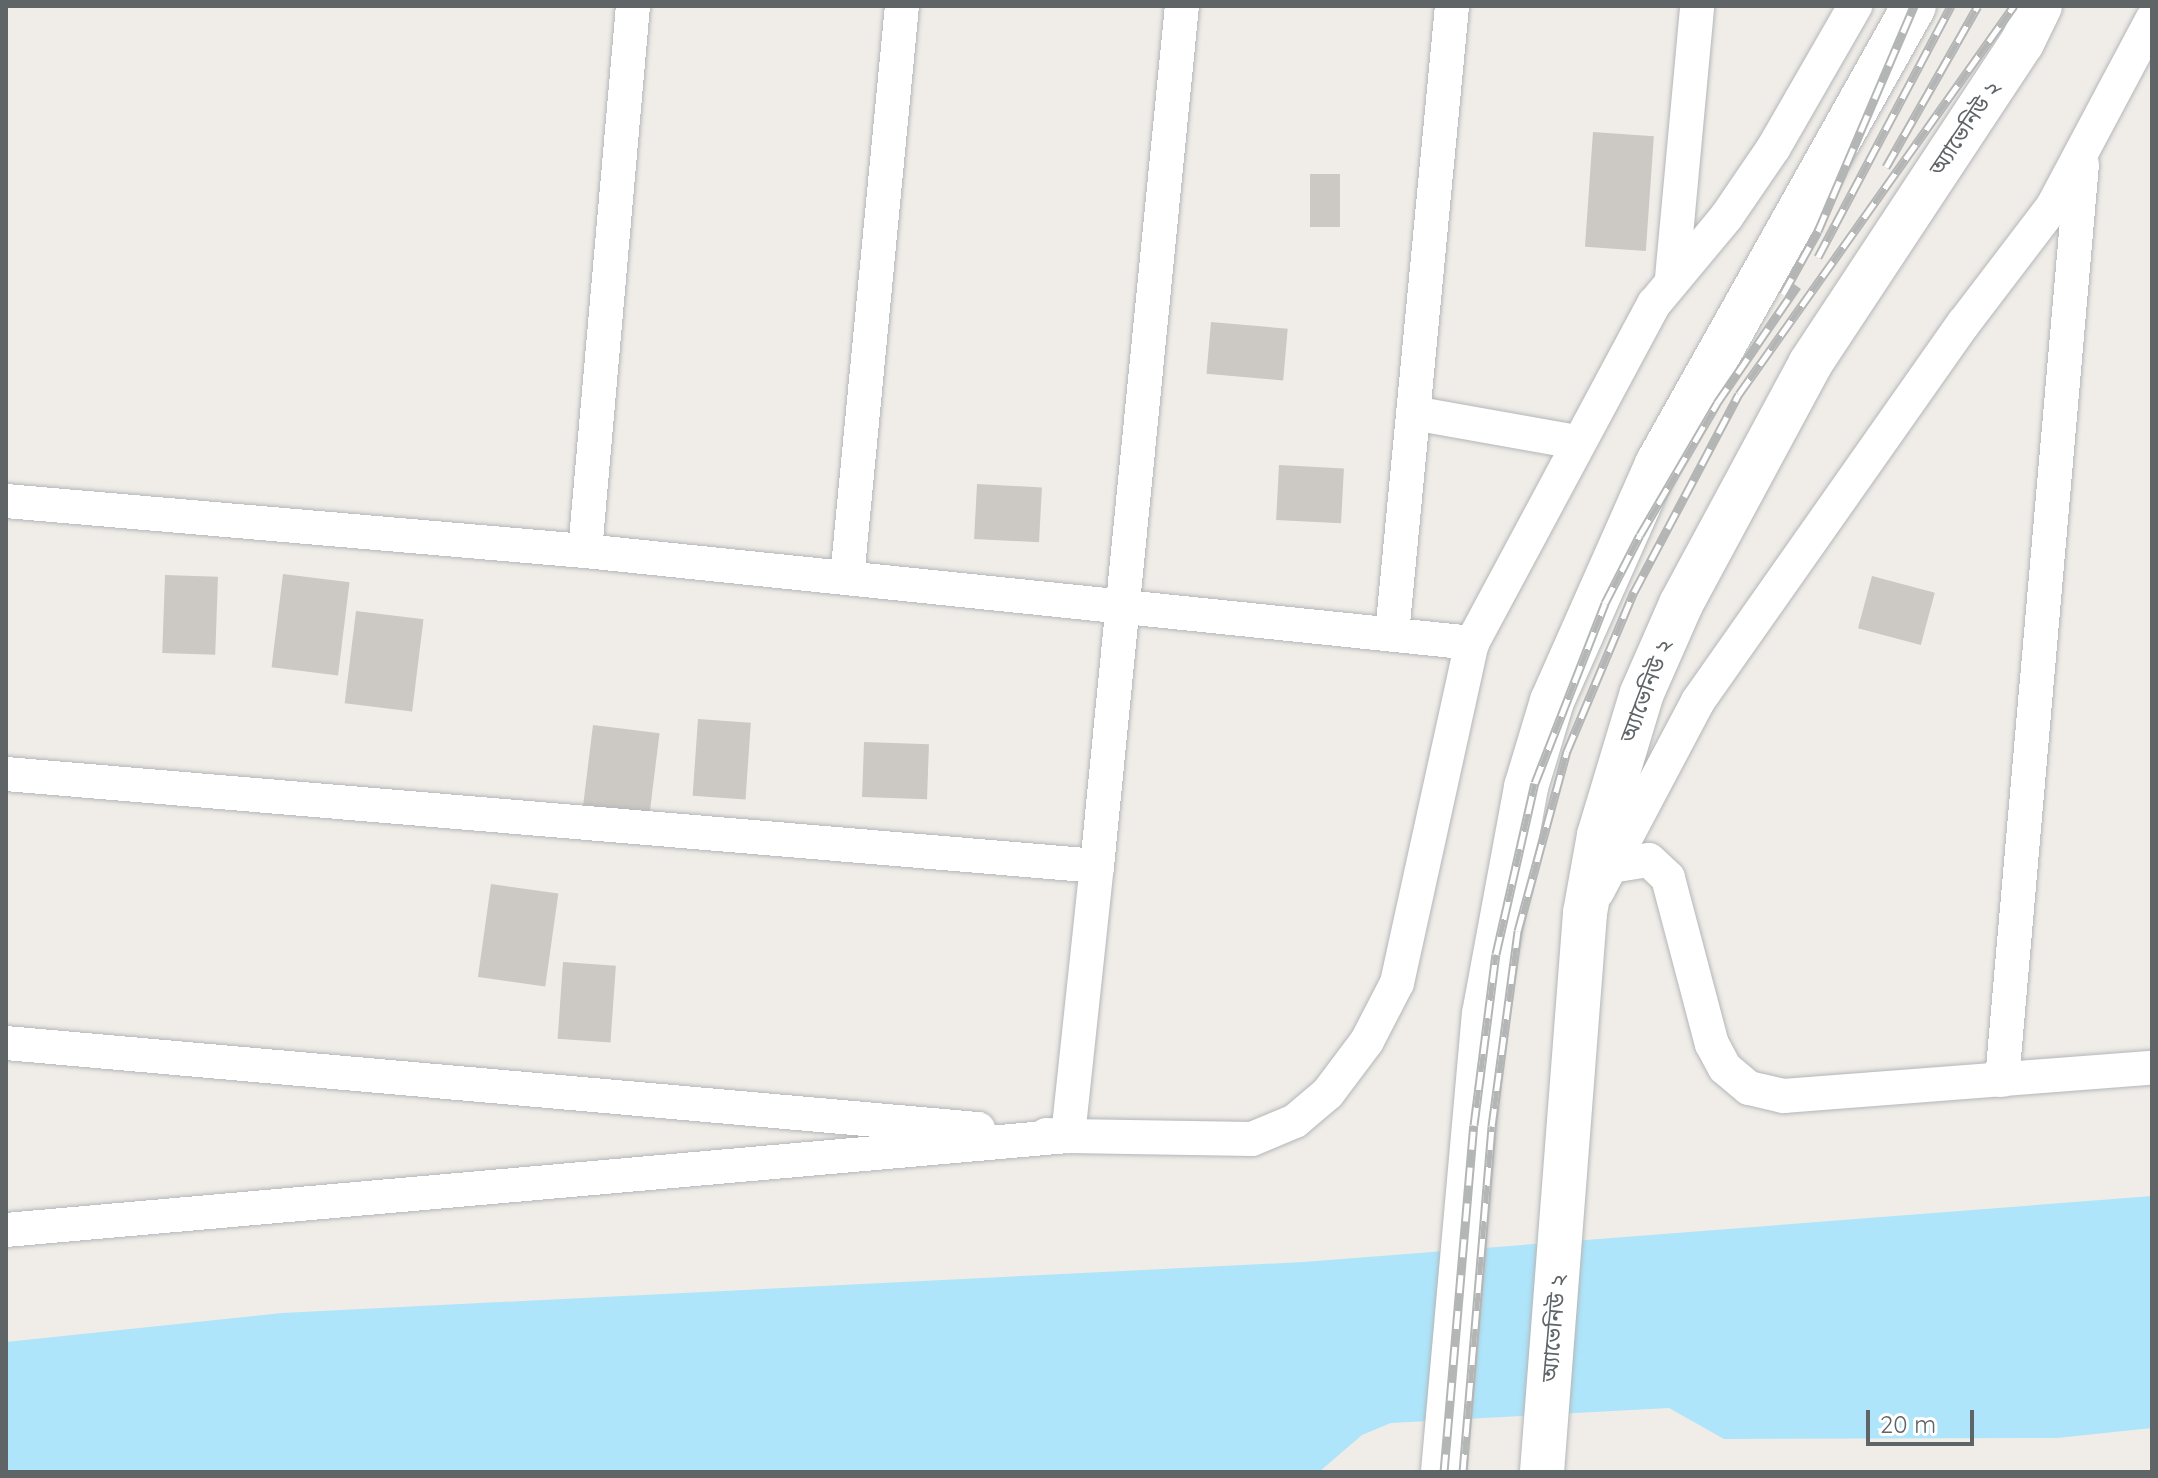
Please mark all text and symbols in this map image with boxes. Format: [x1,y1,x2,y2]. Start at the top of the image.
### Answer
street label: অ্যাভেনিউ ২ [1924,76,2006,180]
street label: অ্যাভেনিউ ২ [1614,636,1678,746]
street label: অ্যাভেনিউ ২ [1536,1273,1572,1383]
scale bar [1870,1394,1978,1444]
text: 20 m [1880,1409,1936,1439]

